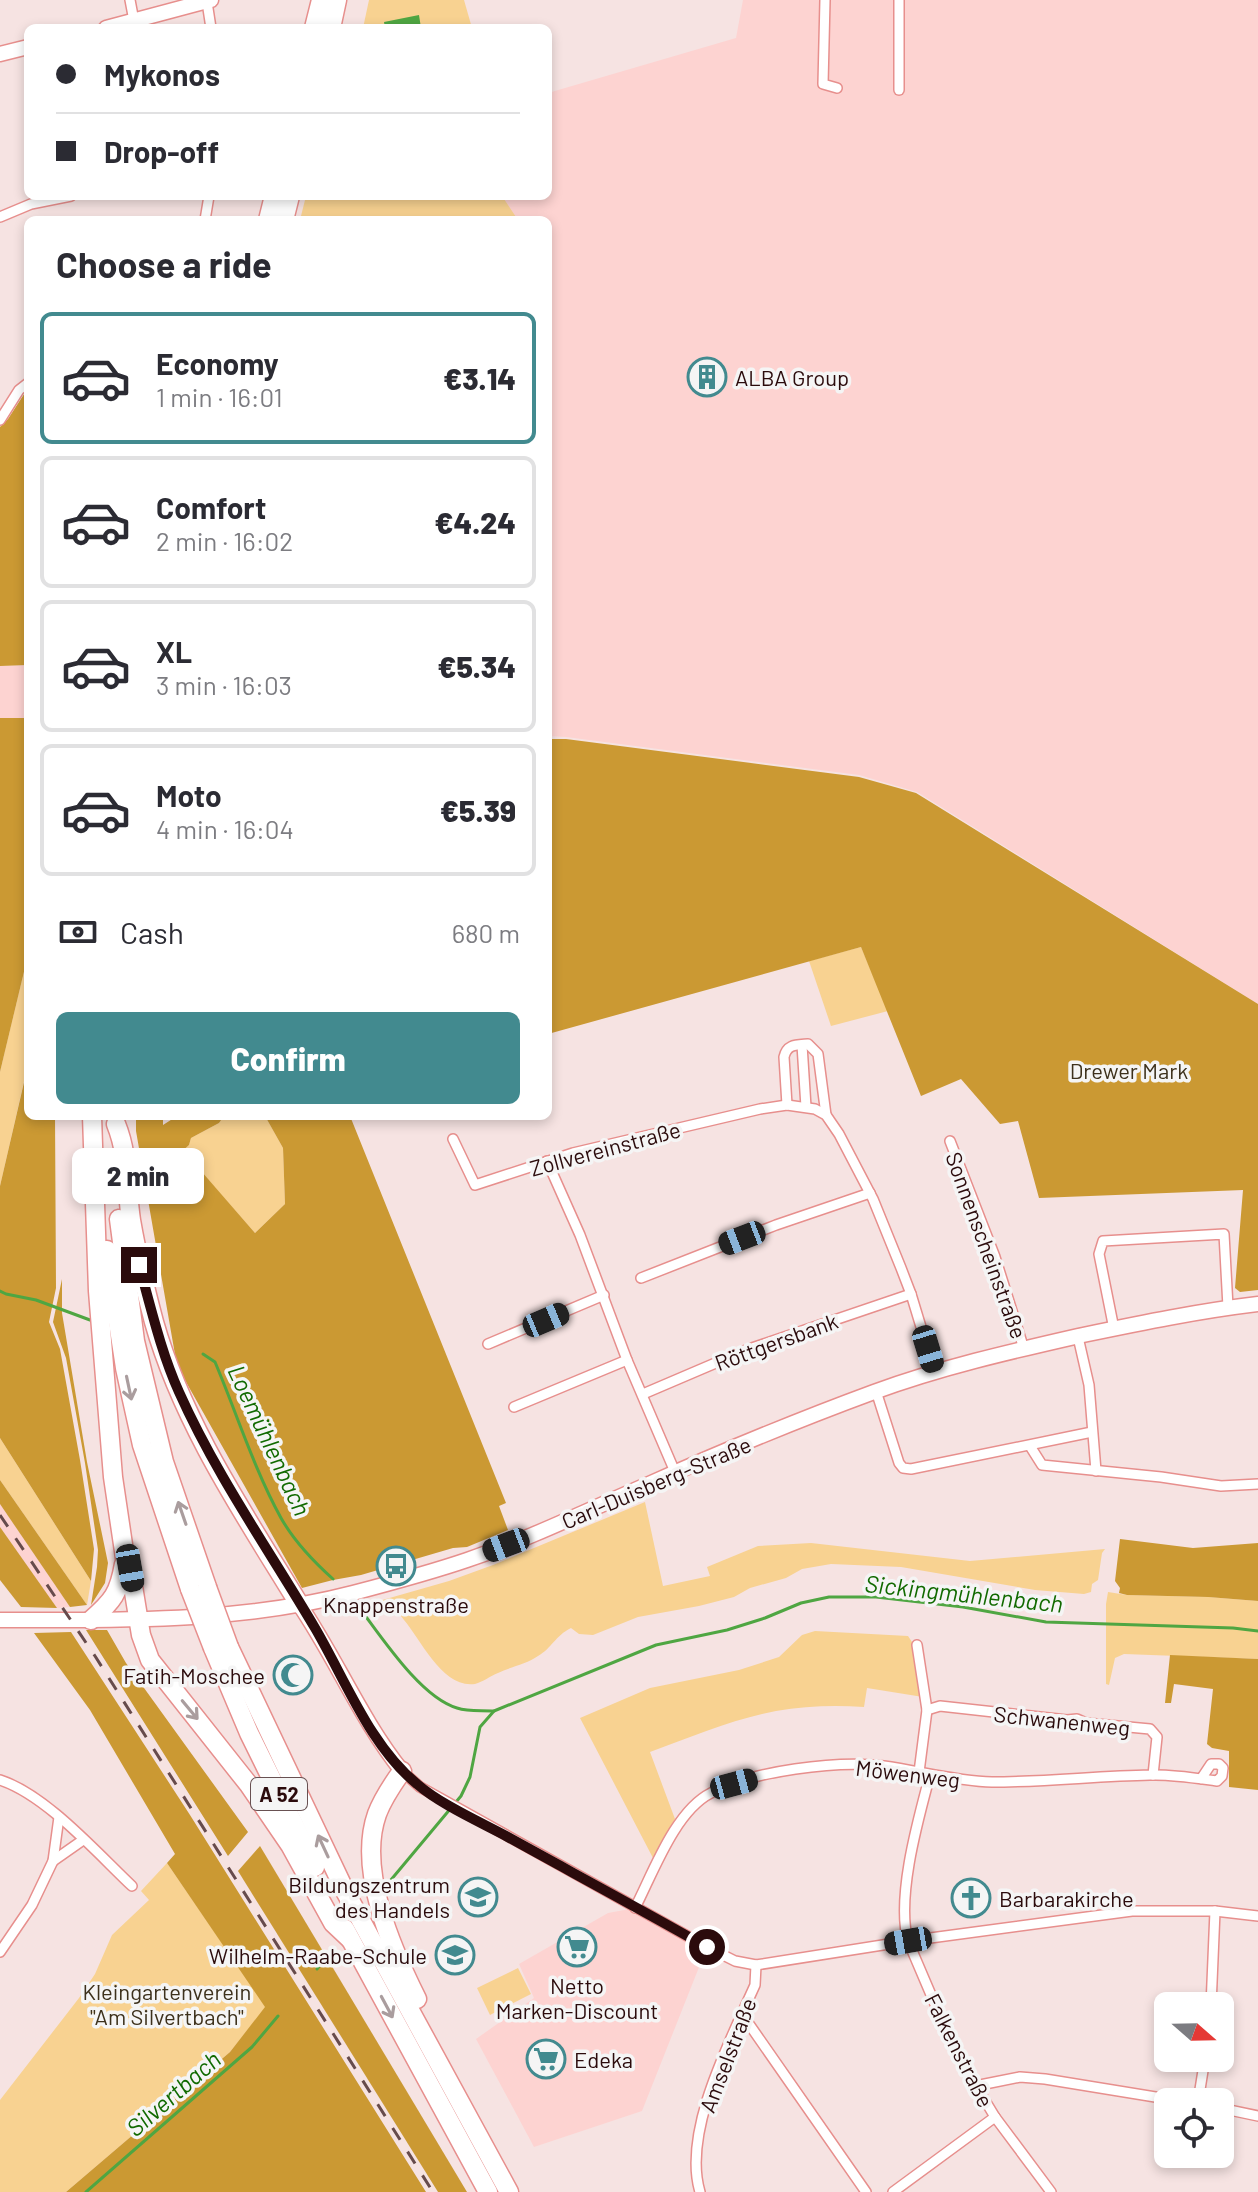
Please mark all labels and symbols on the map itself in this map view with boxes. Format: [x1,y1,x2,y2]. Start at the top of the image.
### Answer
building icon: ALBA Group [686,356,728,398]
place label: ALBA Group [735,364,849,390]
park label: Drewer Mark [1070,1057,1188,1083]
street label: Zollvereinstraße [527,1115,683,1181]
street label: Sonnenscheinstraße [941,1148,1033,1342]
callout: 2 min [73,1149,205,1205]
car [715,1218,769,1258]
route end [121,1247,157,1283]
car [519,1300,573,1340]
street label: Röttgersbank [711,1307,841,1375]
car [910,1323,946,1375]
water label: Loemühlenbach [222,1360,318,1520]
one-way arrow [122,1375,137,1400]
street label: Carl-Duisberg-Straße [557,1430,755,1534]
one-way arrow [173,1501,188,1526]
car [479,1525,533,1565]
car [114,1542,146,1594]
bus stop icon: Knappenstraße [375,1545,417,1587]
water label: Sickingmühlenbach [864,1568,1064,1618]
place label: Knappenstraße [323,1591,469,1617]
mosque icon: Fatih-Moschee [272,1654,314,1696]
place label: Fatih-Moschee [123,1662,265,1688]
one-way arrow [181,1699,198,1720]
street label: Schwanenweg [993,1700,1131,1740]
street label: Möwenweg [854,1754,962,1792]
car [708,1766,760,1802]
road number: A 52 [251,1778,307,1810]
one-way arrow [315,1834,330,1858]
place label: Bildungszentrum des Handels [288,1871,450,1922]
school or university icon: Bildungszentrum des Handels [457,1876,499,1918]
church icon: Barbarakirche [950,1877,992,1919]
place label: Barbarakirche [999,1885,1134,1911]
car [882,1925,934,1957]
supermarket icon: Netto Marken-Discount [556,1926,598,1968]
route start [689,1929,725,1965]
school or university icon: Wilhelm-Raabe-Schule [434,1934,476,1976]
place label: Wilhelm-Raabe-Schule [209,1942,427,1968]
place label: Netto Marken-Discount [496,1972,658,2023]
park label: Kleingartenverein "Am Silvertbach" [83,1978,251,2029]
street label: Falkenstraße [920,1989,1000,2111]
north arrow [1154,1992,1234,2072]
street label: Amselstraße [693,1994,761,2116]
one-way arrow [380,1995,395,2019]
supermarket icon: Edeka [525,2038,567,2080]
water label: Silvertbach [120,2044,226,2142]
place label: Edeka [574,2046,633,2072]

